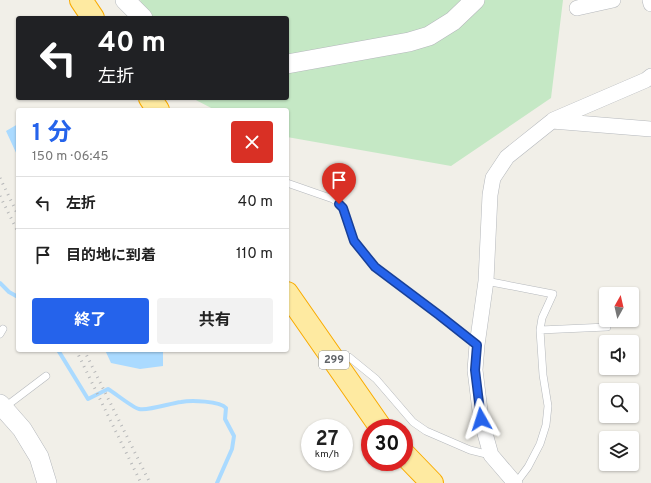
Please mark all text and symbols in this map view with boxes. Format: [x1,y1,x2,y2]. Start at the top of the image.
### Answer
text: 40 m [98,26,166,62]
icon: left [32,32,84,84]
text: 左折 [98,66,134,89]
text: 1 分 [32,119,72,149]
button: close [231,121,273,163]
text: 150 m · 06:45 [32,149,109,165]
pin [322,163,356,204]
icon: arrive [328,169,350,191]
icon: left [32,192,54,214]
text: 40 m [238,193,273,212]
text: 左折 [66,195,96,214]
icon: arrive [32,244,54,266]
text: 110 m [236,245,273,264]
text: 目的地に到着 [66,247,156,266]
north arrow [599,287,639,327]
map controls [599,287,639,471]
button: 終了 [32,298,149,344]
button: 共有 [157,298,273,344]
button: sound [599,335,639,375]
road number: 299 [319,351,349,369]
button: search [599,383,639,423]
position arrow [460,398,502,440]
speed limit sign: 30 [361,419,413,471]
text: 27 [316,427,338,453]
button: layers [599,431,639,471]
text: km/h [315,448,339,461]

